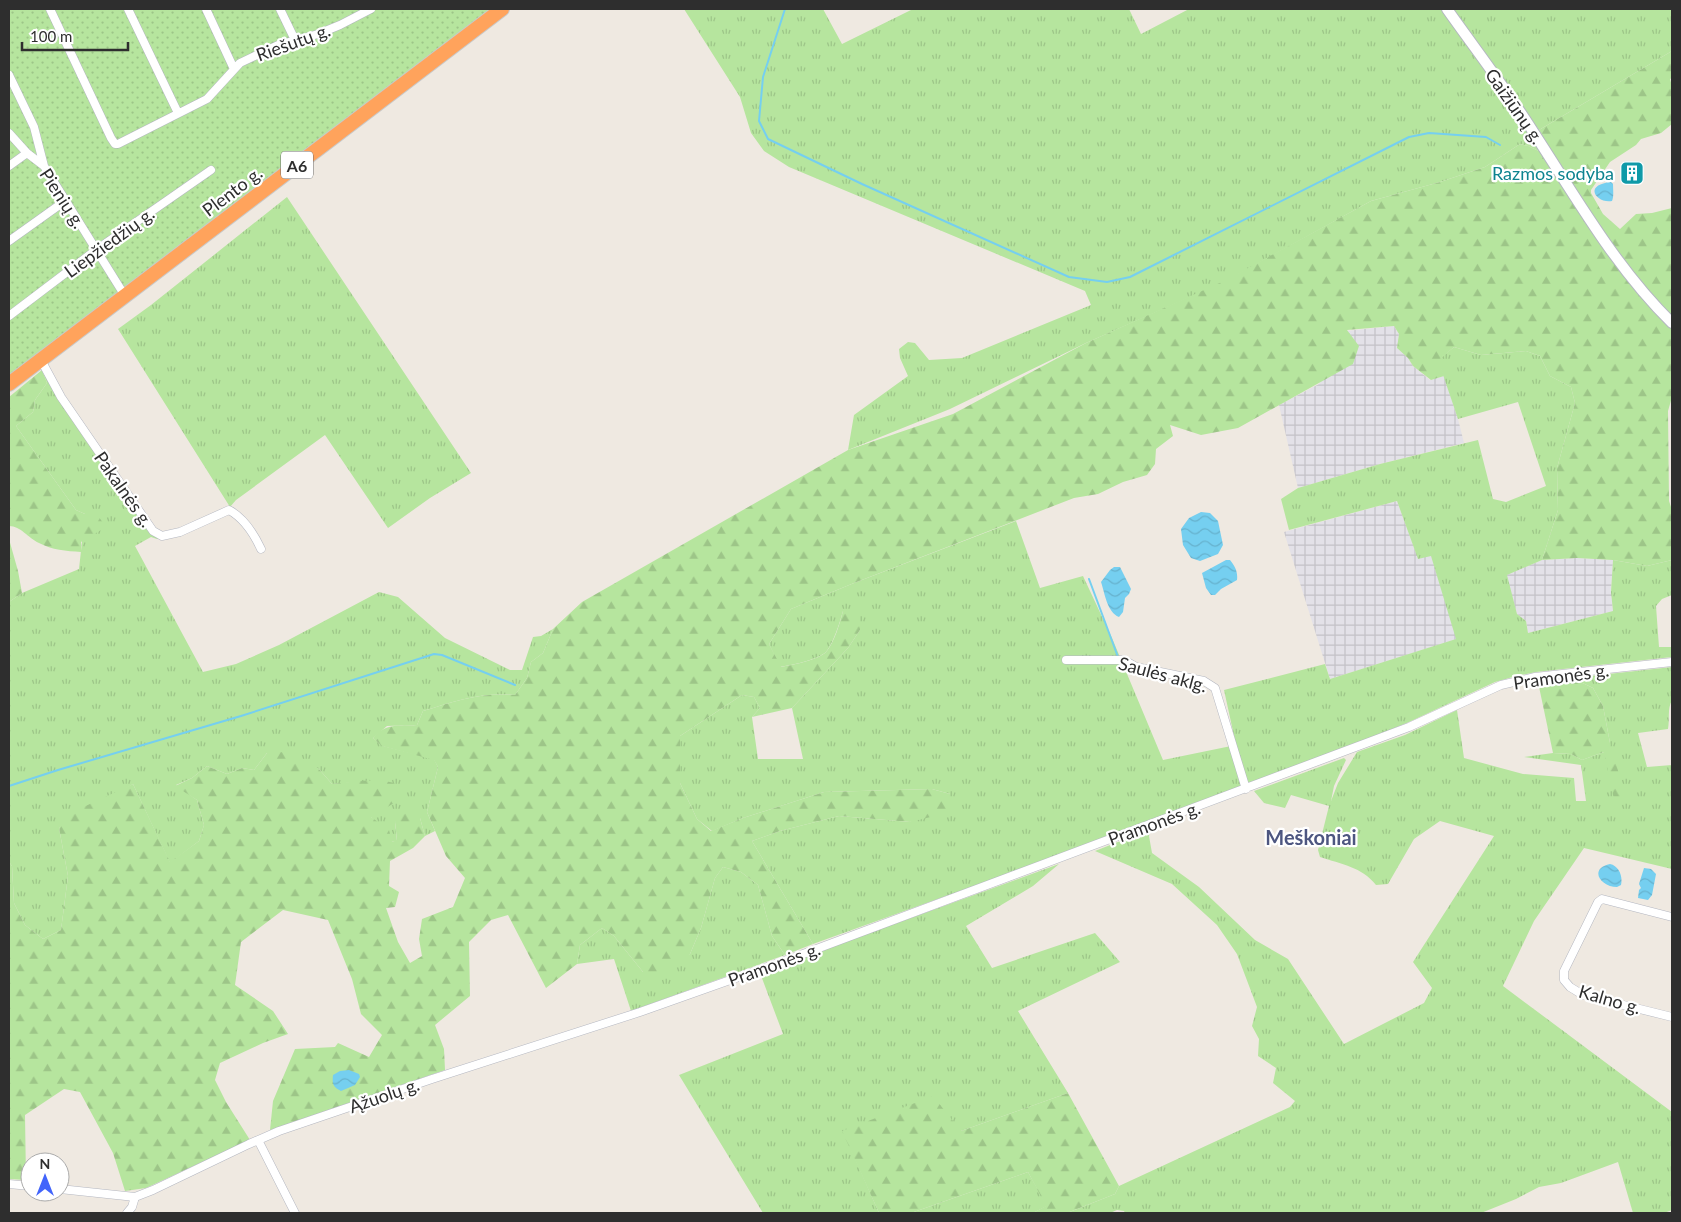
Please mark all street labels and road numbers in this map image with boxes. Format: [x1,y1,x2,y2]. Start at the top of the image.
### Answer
street label: Riešutų g. [253,18,333,66]
street label: Gaižiūnų g. [1481,64,1549,148]
road number: A6 [281,152,313,178]
street label: Plento g. [198,161,266,221]
street label: Pienių g. [35,164,91,232]
street label: Liepžiedžių g. [60,202,158,282]
street label: Pakalnės g. [90,447,158,531]
street label: Saulės aklg. [1116,652,1210,696]
street label: Pramonės g. [1512,658,1610,694]
street label: Pramonės g. [1105,796,1203,850]
street label: Pramonės g. [725,937,823,991]
street label: Kalno g. [1576,980,1644,1018]
street label: Ąžuolų g. [346,1073,422,1117]

